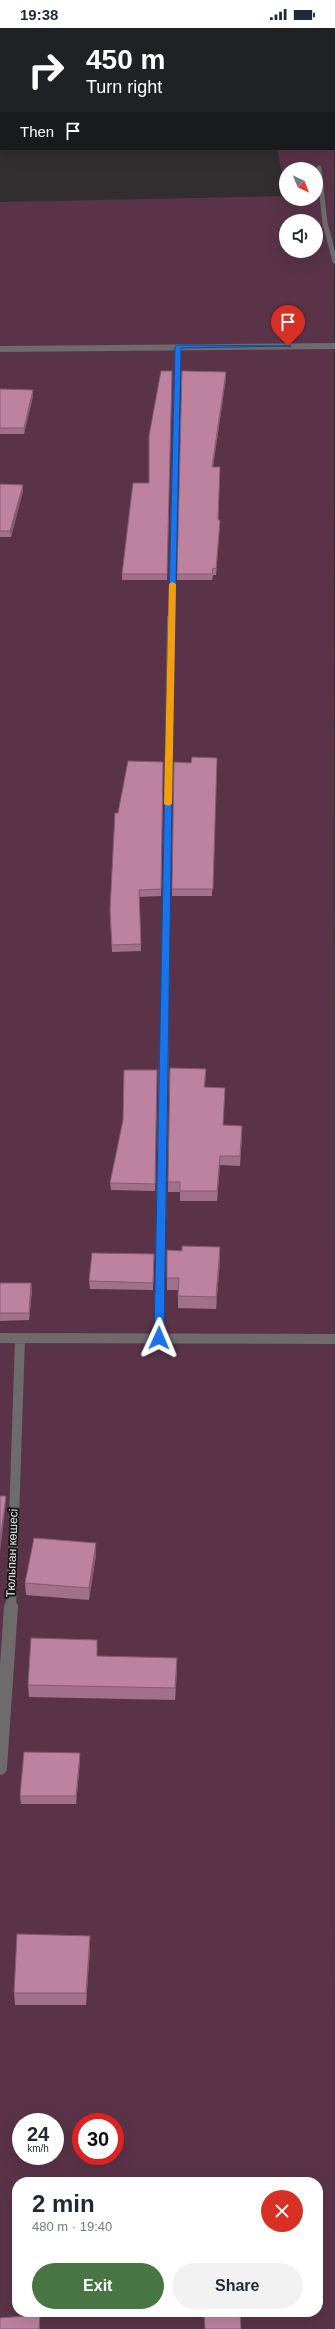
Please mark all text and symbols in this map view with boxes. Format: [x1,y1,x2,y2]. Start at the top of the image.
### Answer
text: 19:38 [20,6,58,23]
icon: right [20,44,72,96]
text: 450 m [86,44,165,75]
text: Turn right [86,77,162,97]
icon: arrive [62,120,84,142]
text: Then [20,123,54,140]
north arrow [279,162,323,206]
map controls [279,162,323,258]
button: sound [279,214,323,258]
pin [271,305,305,346]
icon: arrive [277,311,299,333]
position arrow [138,1317,180,1359]
street label: Тюльпан көшесі [3,1508,21,1598]
speed limit sign: 30 [72,2113,124,2165]
text: 24 [27,2123,49,2145]
text: km/h [27,2143,49,2154]
text: 2 min [32,2190,95,2217]
button: close [261,2190,303,2232]
text: 480 m · 19:40 [32,2219,112,2234]
button: Exit [32,2263,164,2309]
button: Share [172,2263,303,2309]

